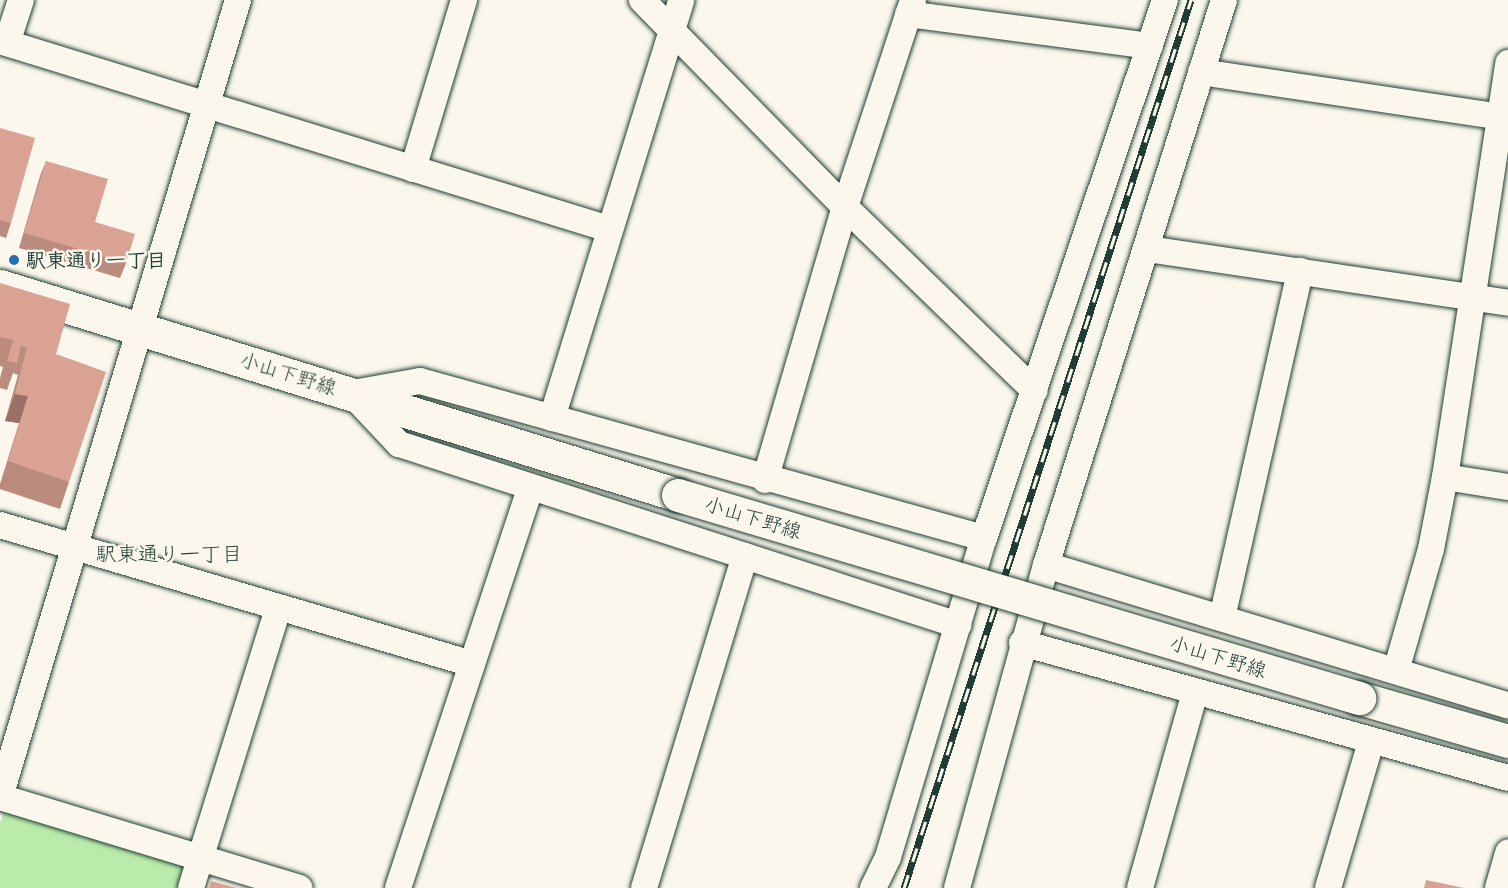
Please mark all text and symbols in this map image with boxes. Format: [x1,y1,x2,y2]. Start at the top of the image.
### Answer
place label: 駅東通り一丁目 [26,248,166,272]
marker: 駅東通り一丁目 [7,253,21,267]
street label: 小山下野線 [237,348,339,400]
street label: 小山下野線 [702,492,804,544]
district label: 駅東通り一丁目 [96,541,242,567]
street label: 小山下野線 [1167,631,1269,683]

